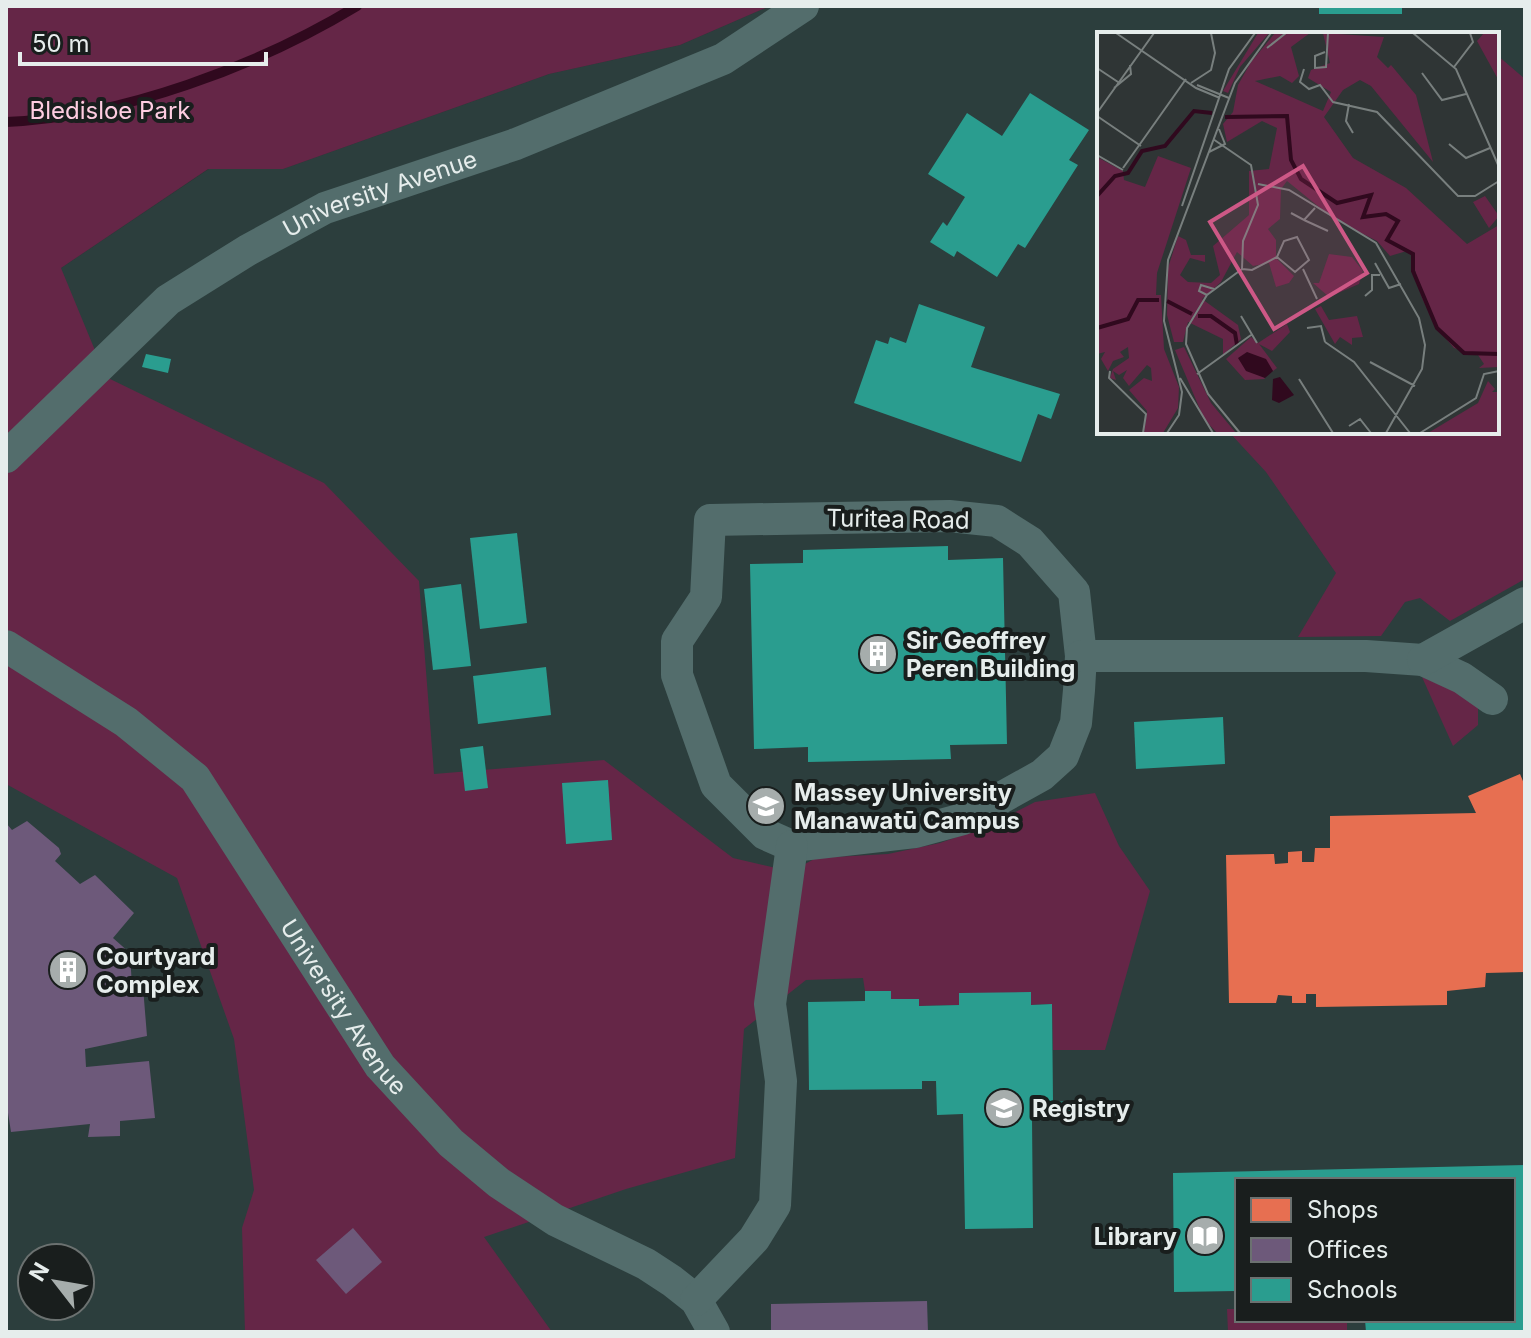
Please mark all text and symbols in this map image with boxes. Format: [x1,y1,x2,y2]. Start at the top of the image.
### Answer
scale bar [20,16,266,66]
text: 50 m [32,29,90,58]
inset map [1097,32,1499,434]
park label: Bledisloe Park [29,96,191,125]
street label: University Avenue [277,144,480,243]
street label: Turitea Road [826,503,970,535]
place label: Sir Geoffrey Peren Building [906,626,1075,683]
building icon: Sir Geoffrey Peren Building [857,633,899,675]
place label: Massey University Manawatū Campus [794,778,1020,835]
school or university icon: Massey University Manawatū Campus [745,785,787,827]
street label: University Avenue [275,914,413,1100]
place label: Courtyard Complex [96,942,215,999]
building icon: Courtyard Complex [47,949,89,991]
school or university icon: Registry [983,1087,1025,1129]
place label: Registry [1032,1094,1131,1123]
legend [1235,1178,1515,1322]
text: Shops [1307,1195,1378,1224]
library icon: Library [1184,1215,1226,1257]
place label: Library [1094,1222,1178,1251]
text: Offices [1307,1235,1388,1264]
north arrow [16,1242,96,1322]
text: N [23,1258,54,1286]
text: Schools [1307,1275,1398,1304]

